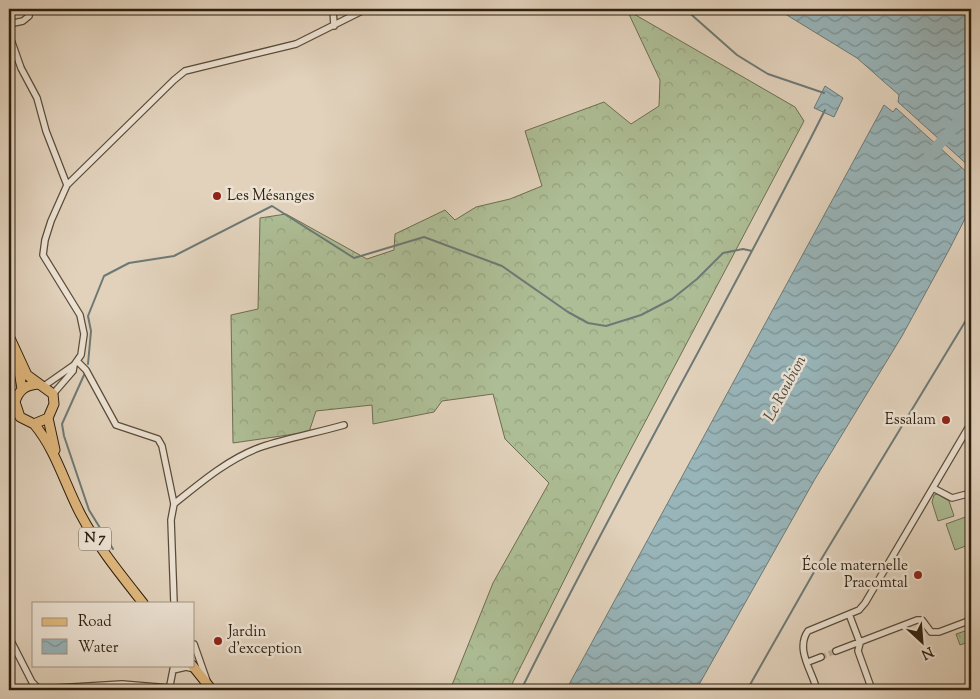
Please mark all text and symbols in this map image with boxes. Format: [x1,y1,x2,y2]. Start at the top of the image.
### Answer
place label: Les Mésanges [227,186,314,207]
marker: Les Mésanges [211,190,223,202]
water label: Le Roubion [759,351,813,426]
place label: Essalam [885,410,937,431]
marker: Essalam [940,414,952,426]
road number: N 7 [79,528,111,550]
place label: École maternelle Pracomtal [802,555,908,594]
marker: École maternelle Pracomtal [912,569,924,581]
legend [32,602,195,666]
text: Road [78,612,112,633]
north arrow [898,616,948,666]
place label: Jardin d'exception [227,622,302,660]
marker: Jardin d'exception [212,635,224,647]
text: Water [78,638,119,659]
text: N [917,640,936,663]

